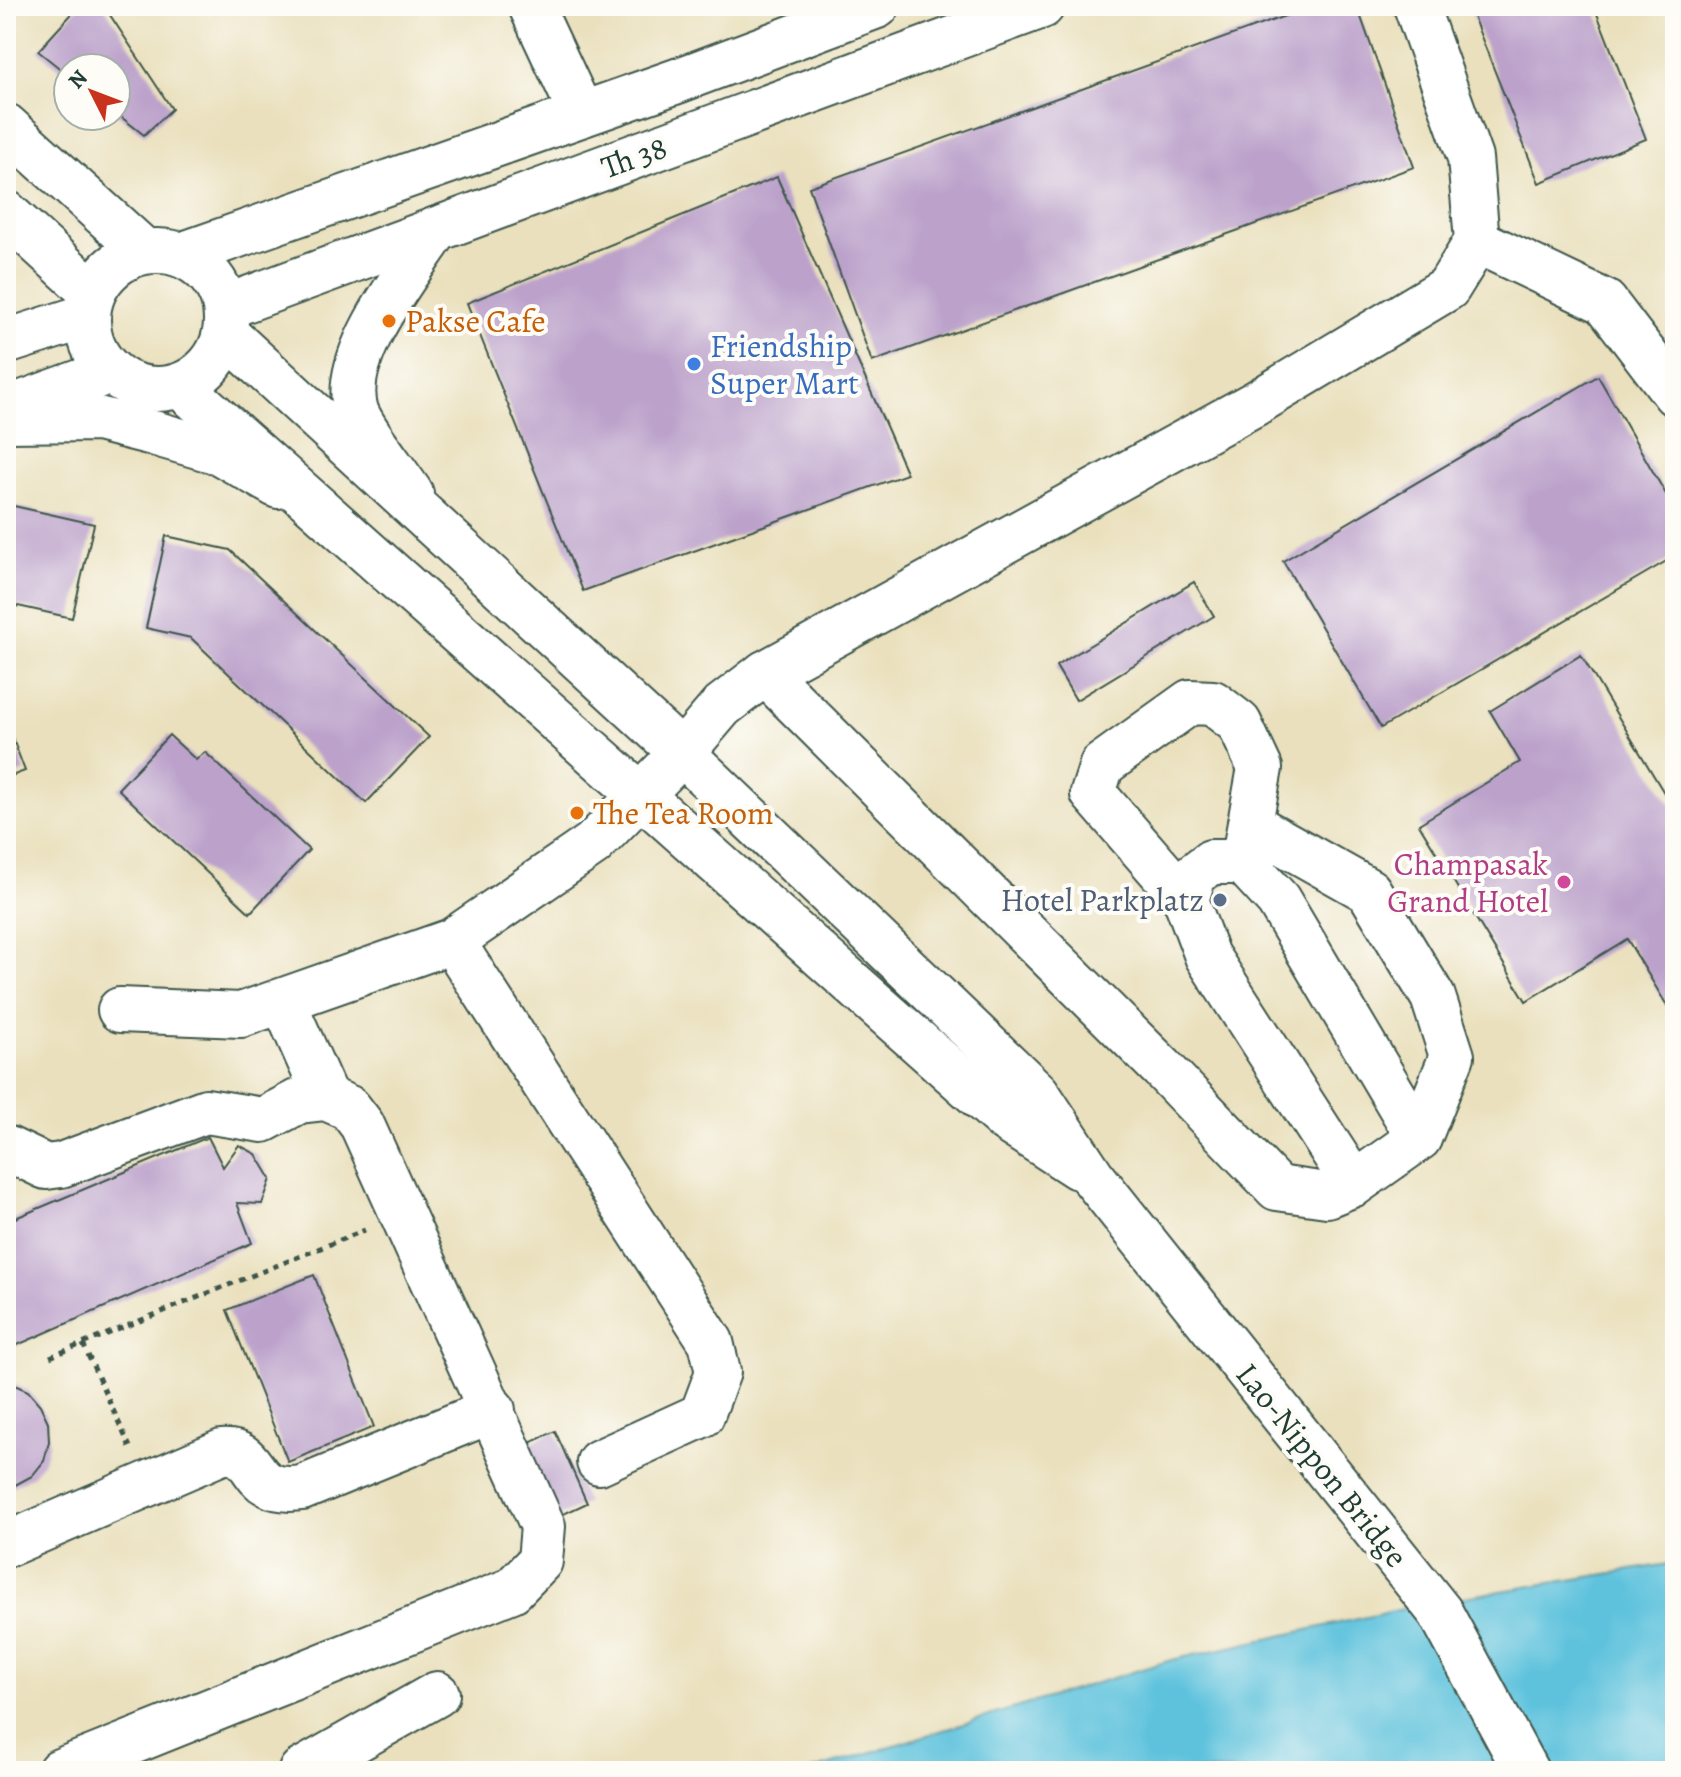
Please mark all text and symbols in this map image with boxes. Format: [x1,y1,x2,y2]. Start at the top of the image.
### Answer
north arrow [52,52,132,132]
text: N [61,63,94,95]
street label: Th 38 [595,125,673,189]
place label: Pakse Cafe [405,299,546,343]
marker: Pakse Cafe [380,312,398,330]
place label: Friendship Super Mart [710,324,859,405]
marker: Friendship Super Mart [685,355,703,373]
place label: The Tea Room [593,791,774,835]
marker: The Tea Room [568,804,586,822]
place label: Champasak Grand Hotel [1387,842,1548,923]
marker: Champasak Grand Hotel [1555,873,1573,891]
place label: Hotel Parkplatz [1001,878,1204,922]
marker: Hotel Parkplatz [1211,891,1229,909]
street label: Lao-Nippon Bridge [1226,1354,1418,1576]

